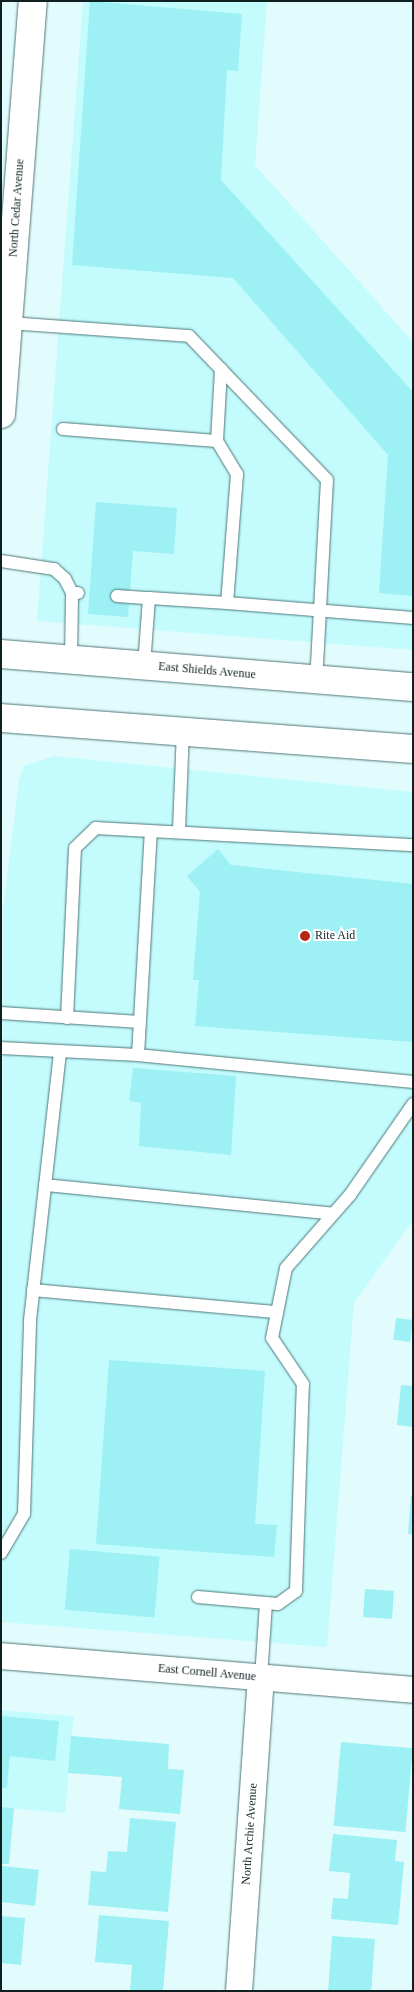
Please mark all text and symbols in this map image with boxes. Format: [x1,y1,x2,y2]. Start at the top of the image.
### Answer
street label: North Cedar Avenue [6,158,28,258]
street label: East Shields Avenue [157,660,257,682]
place label: Rite Aid [315,929,356,943]
marker: Rite Aid [299,930,311,942]
street label: East Cornell Avenue [157,1662,257,1684]
street label: North Archie Avenue [239,1782,261,1886]

